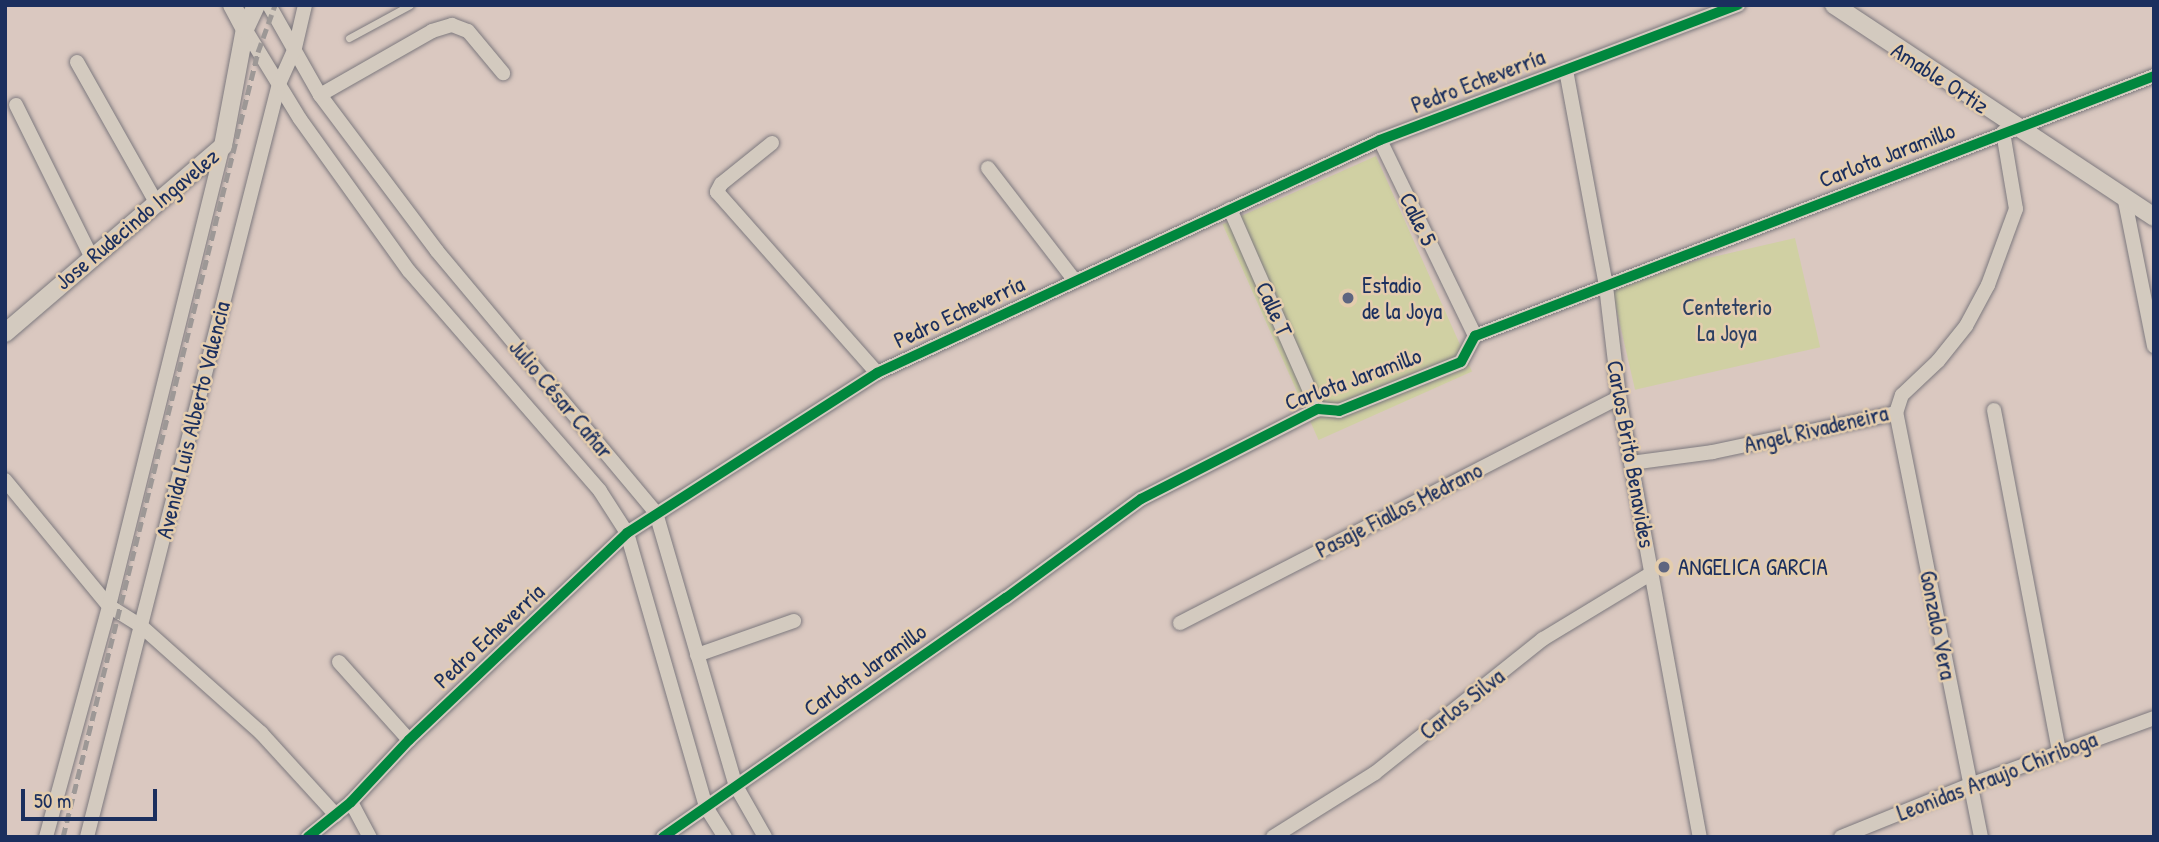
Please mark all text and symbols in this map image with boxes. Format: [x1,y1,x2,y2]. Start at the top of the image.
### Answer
street label: Amable Ortiz [1886,36,1994,120]
street label: Pedro Echeverría [1407,43,1549,119]
street label: Carlota Jaramillo [1815,116,1959,194]
street label: Jose Rudecindo Ingavelez [49,142,225,296]
street label: Calle 5 [1393,188,1443,250]
street label: Pedro Echeverría [889,270,1029,354]
place label: Estadio de la Joya [1362,271,1442,325]
street label: Calle T [1250,277,1298,341]
marker: Estadio de la Joya [1340,290,1356,306]
park label: Centeterio La Joya [1682,293,1772,347]
street label: Avenida Luis Alberto Valencia [150,299,236,541]
street label: Julio César Cañar [503,334,619,464]
street label: Carlota Jaramillo [1281,342,1425,416]
street label: Carlos Brito Benavides [1601,358,1661,550]
street label: Angel Rivadeneira [1741,399,1891,459]
street label: Pasaje Fiallos Medrano [1311,456,1487,564]
place label: ANGELICA GARCIA [1678,553,1828,581]
marker: ANGELICA GARCIA [1656,559,1672,575]
street label: Gonzalo Vera [1914,568,1962,682]
street label: Pedro Echeverría [428,578,550,694]
street label: Carlota Jaramillo [798,618,932,722]
street label: Carlos Silva [1414,662,1510,746]
street label: Leonidas Araujo Chiriboga [1893,725,2101,827]
scale bar [24,776,161,820]
text: 50 m [34,786,71,815]

